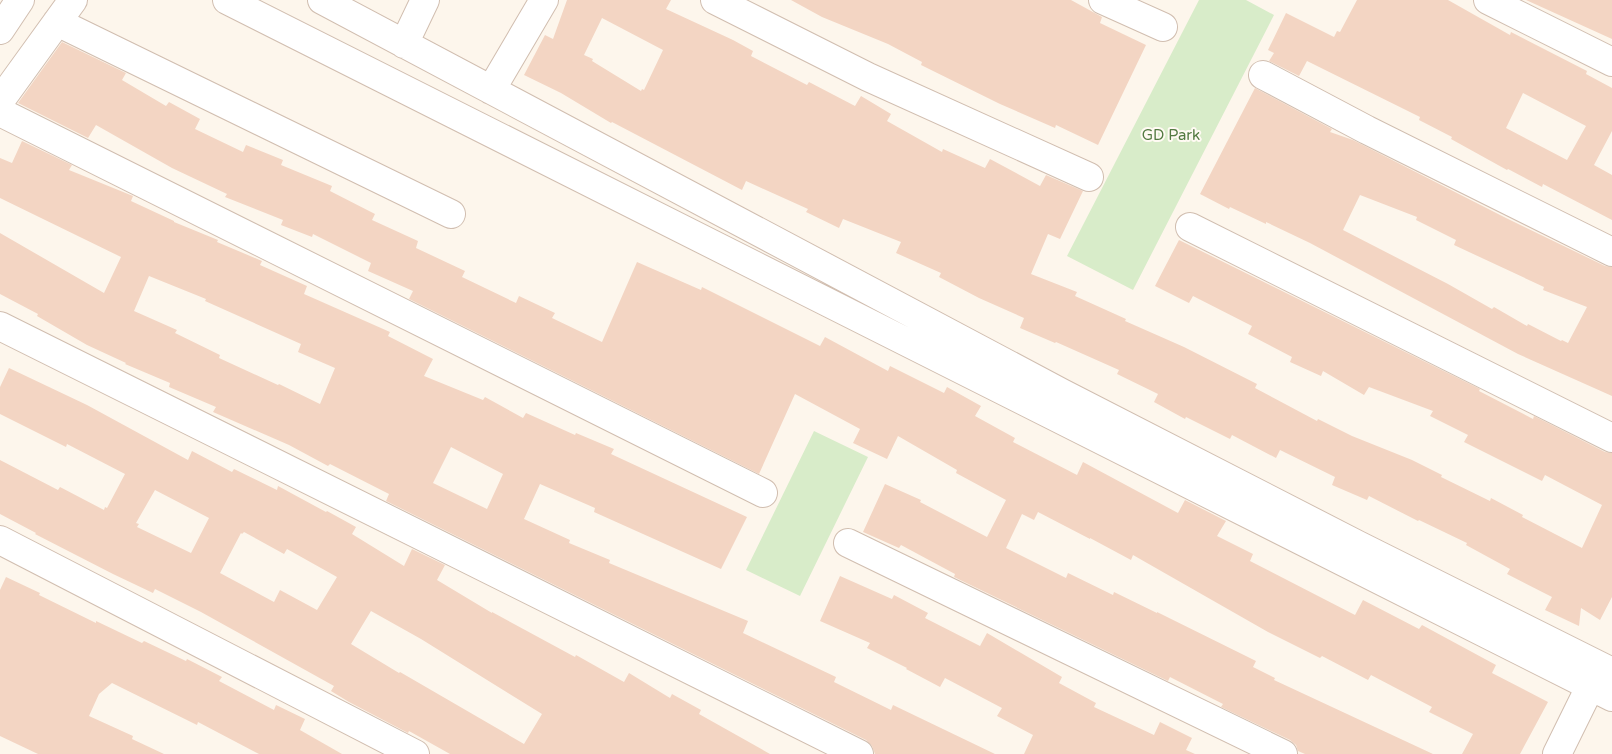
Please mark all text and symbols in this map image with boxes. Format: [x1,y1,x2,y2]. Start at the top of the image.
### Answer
park label: GD Park [1142,126,1200,144]

